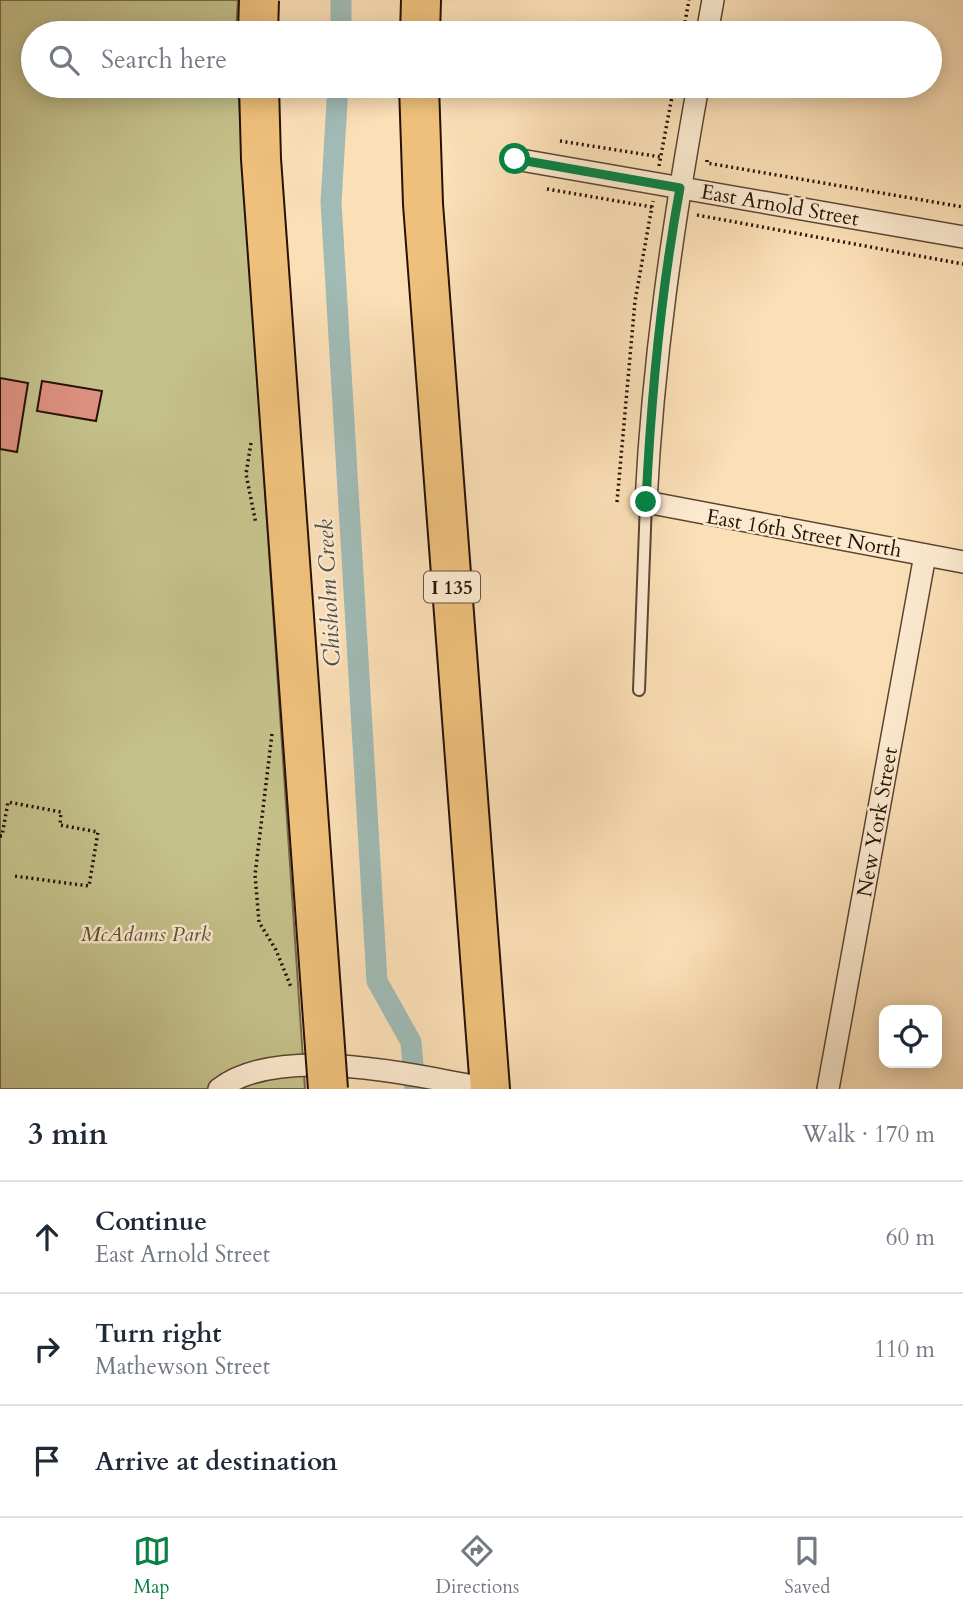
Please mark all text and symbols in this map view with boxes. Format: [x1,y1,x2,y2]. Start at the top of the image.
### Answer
search box [21,21,942,98]
icon: search [45,41,83,79]
text: Search here [101,42,227,77]
route start [499,143,530,174]
street label: East Arnold Street [699,177,862,234]
route end [630,486,661,517]
street label: East 16th Street North [704,502,904,565]
water label: Chisholm Creek [309,518,348,667]
road number: I 135 [424,572,480,602]
street label: New York Street [850,744,905,899]
park label: McAdams Park [81,920,212,949]
map controls [879,1005,942,1068]
button: locate [879,1005,942,1068]
text: 3 min [28,1114,108,1155]
text: Walk · 170 m [802,1119,935,1150]
text: Continue [95,1204,207,1239]
icon: ahead [28,1218,66,1256]
text: 60 m [886,1222,935,1253]
text: East Arnold Street [95,1239,270,1270]
text: Turn right [95,1316,222,1351]
icon: right [28,1330,66,1368]
text: 110 m [874,1334,935,1365]
text: Mathewson Street [95,1351,270,1382]
icon: arrive [28,1442,66,1480]
text: Arrive at destination [95,1444,338,1479]
tab: Map [133,1532,171,1600]
tab: Directions [436,1532,519,1600]
tab: Saved [784,1532,830,1600]

